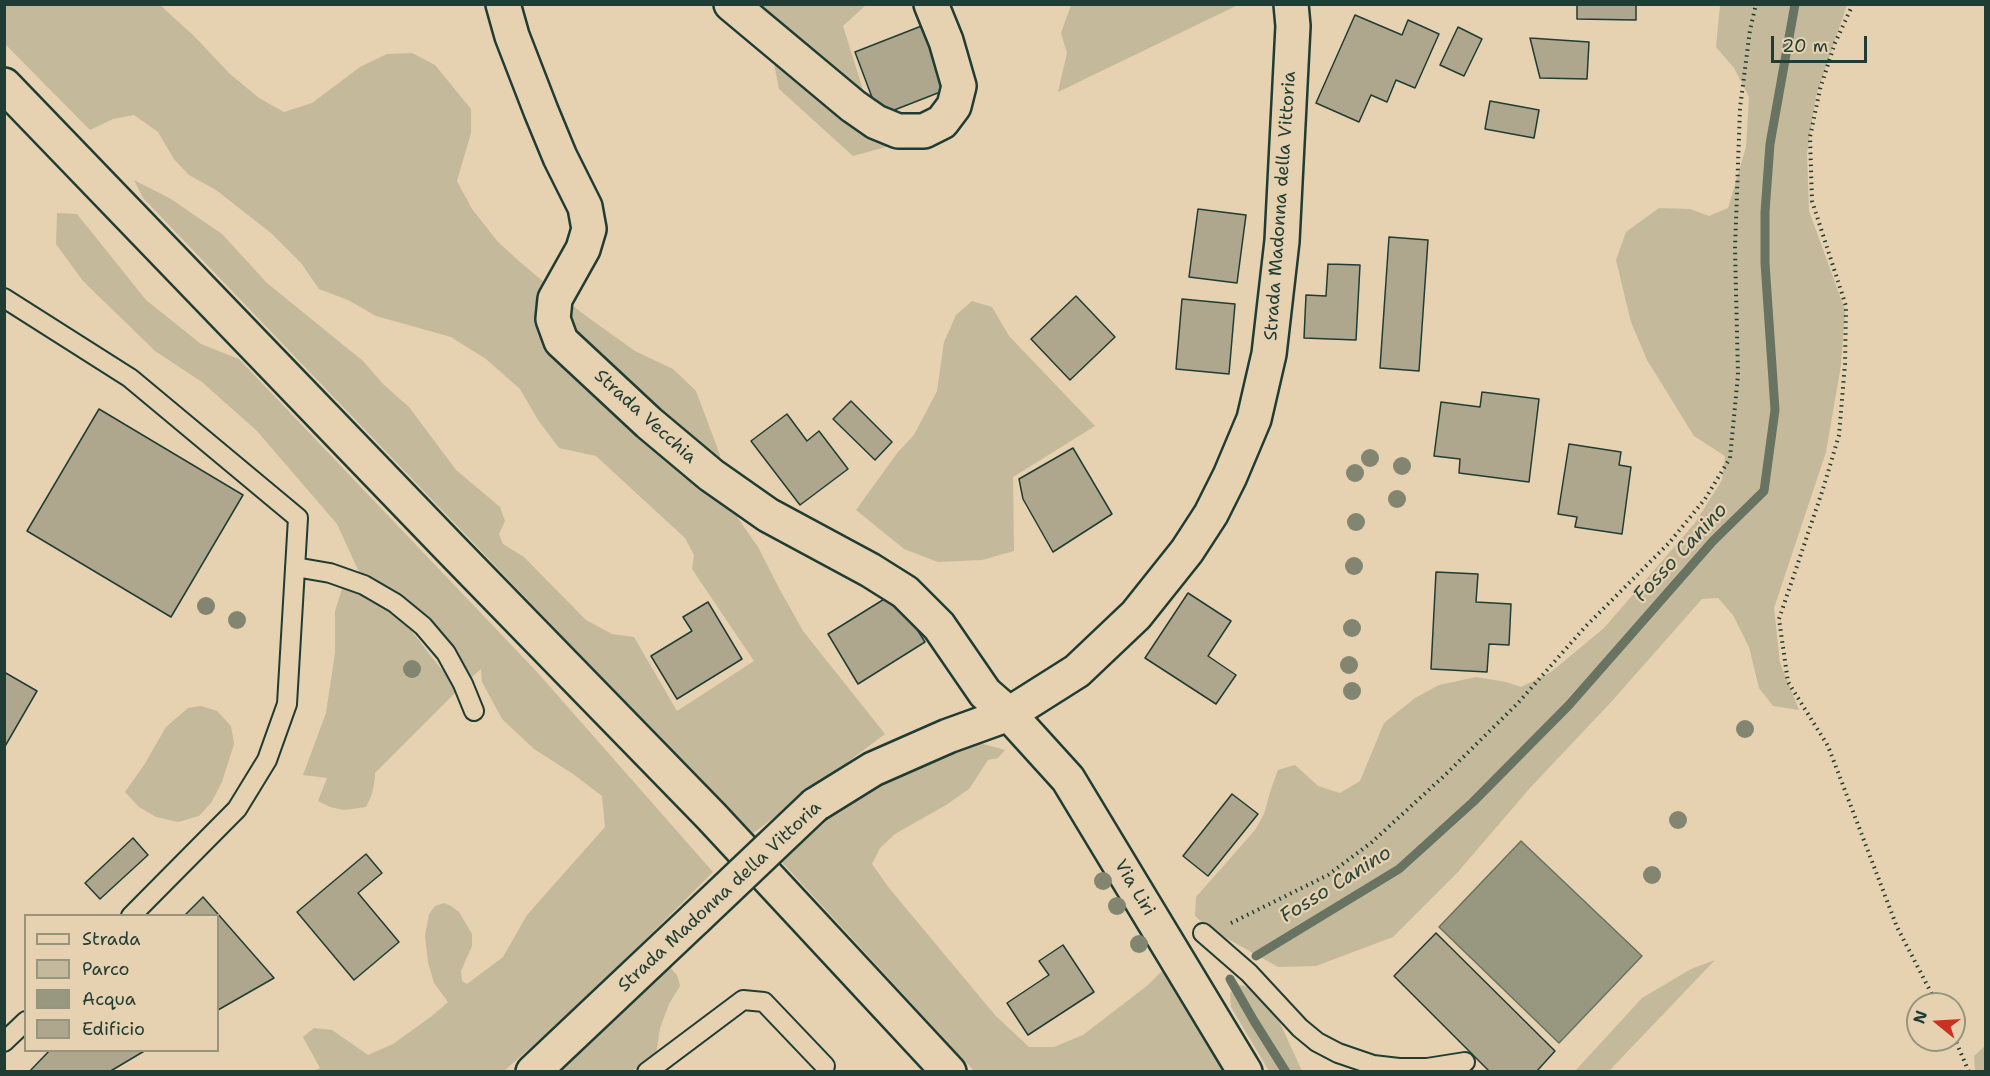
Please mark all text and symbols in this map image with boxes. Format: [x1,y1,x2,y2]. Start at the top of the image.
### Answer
scale bar [1774,24,1870,62]
text: 20 m [1782,34,1828,58]
street label: Strada Madonna della Vittoria [1261,71,1301,341]
street label: Strada Vecchia [590,366,700,468]
water label: Fosso Canino [1629,498,1733,608]
street label: Strada Madonna della Vittoria [614,797,826,997]
water label: Fosso Canino [1276,841,1396,929]
street label: Via Liri [1109,856,1159,920]
legend [24,914,219,1052]
text: Strada [82,927,141,951]
text: Parco [82,957,130,981]
text: Acqua [82,987,136,1011]
north arrow [1906,992,1966,1052]
text: N [1908,1008,1932,1026]
text: Edificio [82,1017,145,1041]

